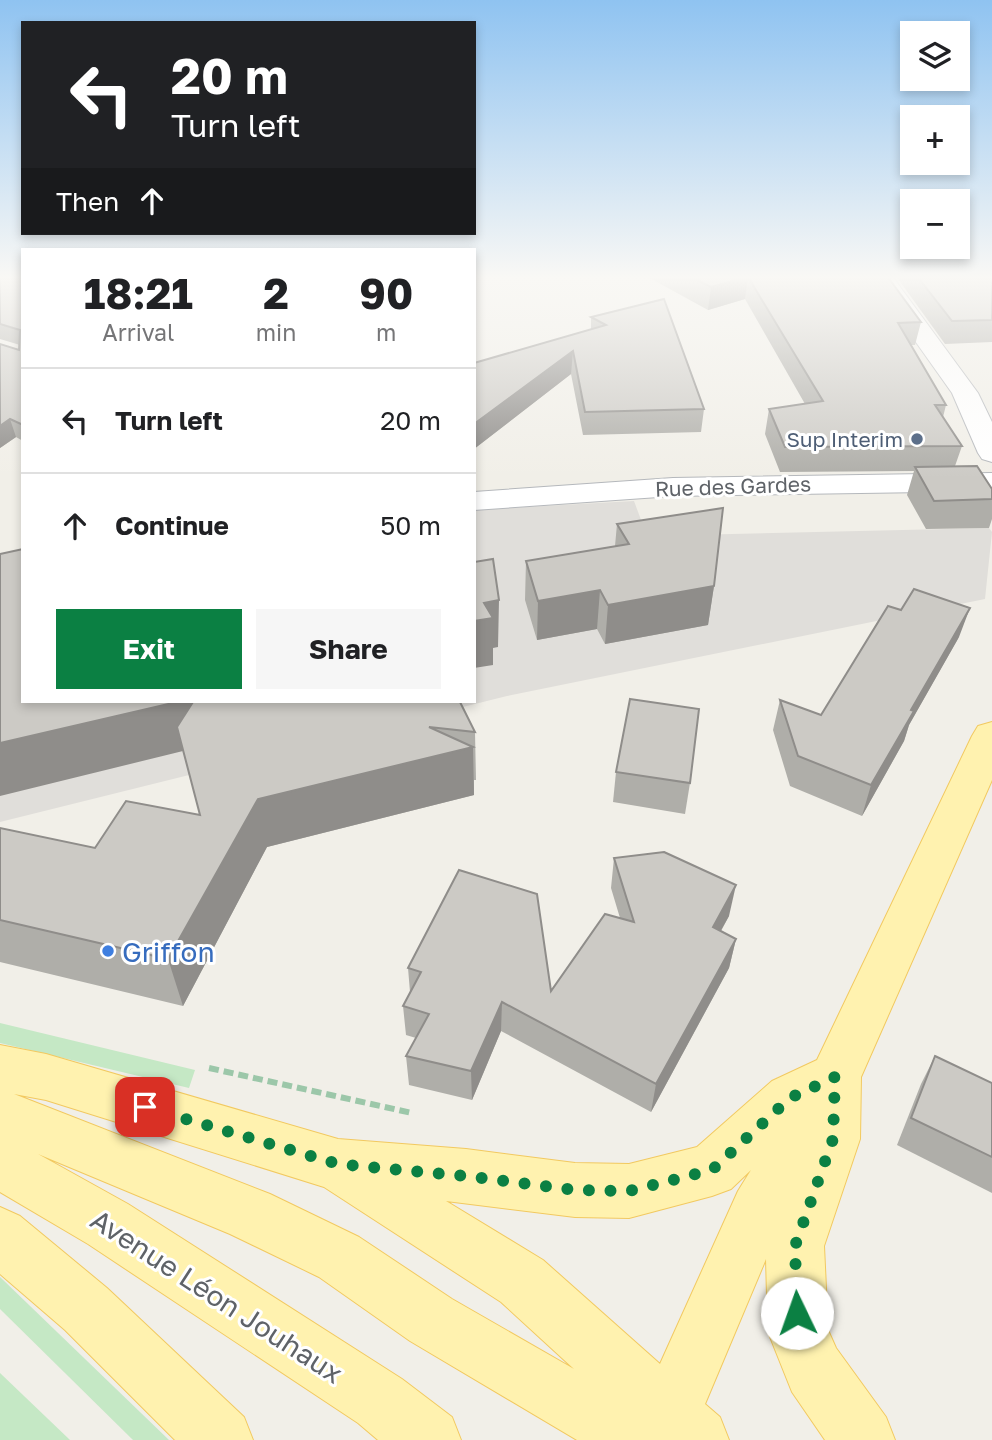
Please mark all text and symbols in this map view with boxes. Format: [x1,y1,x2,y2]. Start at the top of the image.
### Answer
map controls [900,21,970,259]
button: layers [900,21,970,91]
text: 20 m [171,46,288,105]
icon: left [56,49,147,140]
button: + [900,105,970,175]
text: Turn left [171,106,300,144]
icon: ahead [133,182,171,220]
text: Then [56,186,119,217]
button: − [900,189,970,259]
text: 18:21 [84,268,193,318]
text: 2 [263,268,289,318]
text: 90 [359,268,413,318]
text: Arrival [102,318,174,346]
text: min [256,318,296,346]
text: m [376,318,396,346]
icon: left [56,402,94,440]
text: Turn left [115,405,223,436]
text: 20 m [380,405,441,436]
place label: Sup Interim [786,426,903,452]
marker: Sup Interim [909,431,925,447]
street label: Rue des Gardes [654,470,812,502]
icon: ahead [56,507,94,545]
text: Continue [115,510,229,541]
text: 50 m [380,510,441,541]
button: Exit [56,609,242,689]
button: Share [256,609,441,689]
place label: Griffon [122,935,215,968]
marker: Griffon [100,943,116,959]
pin [115,1077,175,1137]
icon: arrive [126,1088,164,1126]
street label: Avenue Léon Jouhaux [85,1202,349,1390]
position arrow [760,1276,834,1350]

